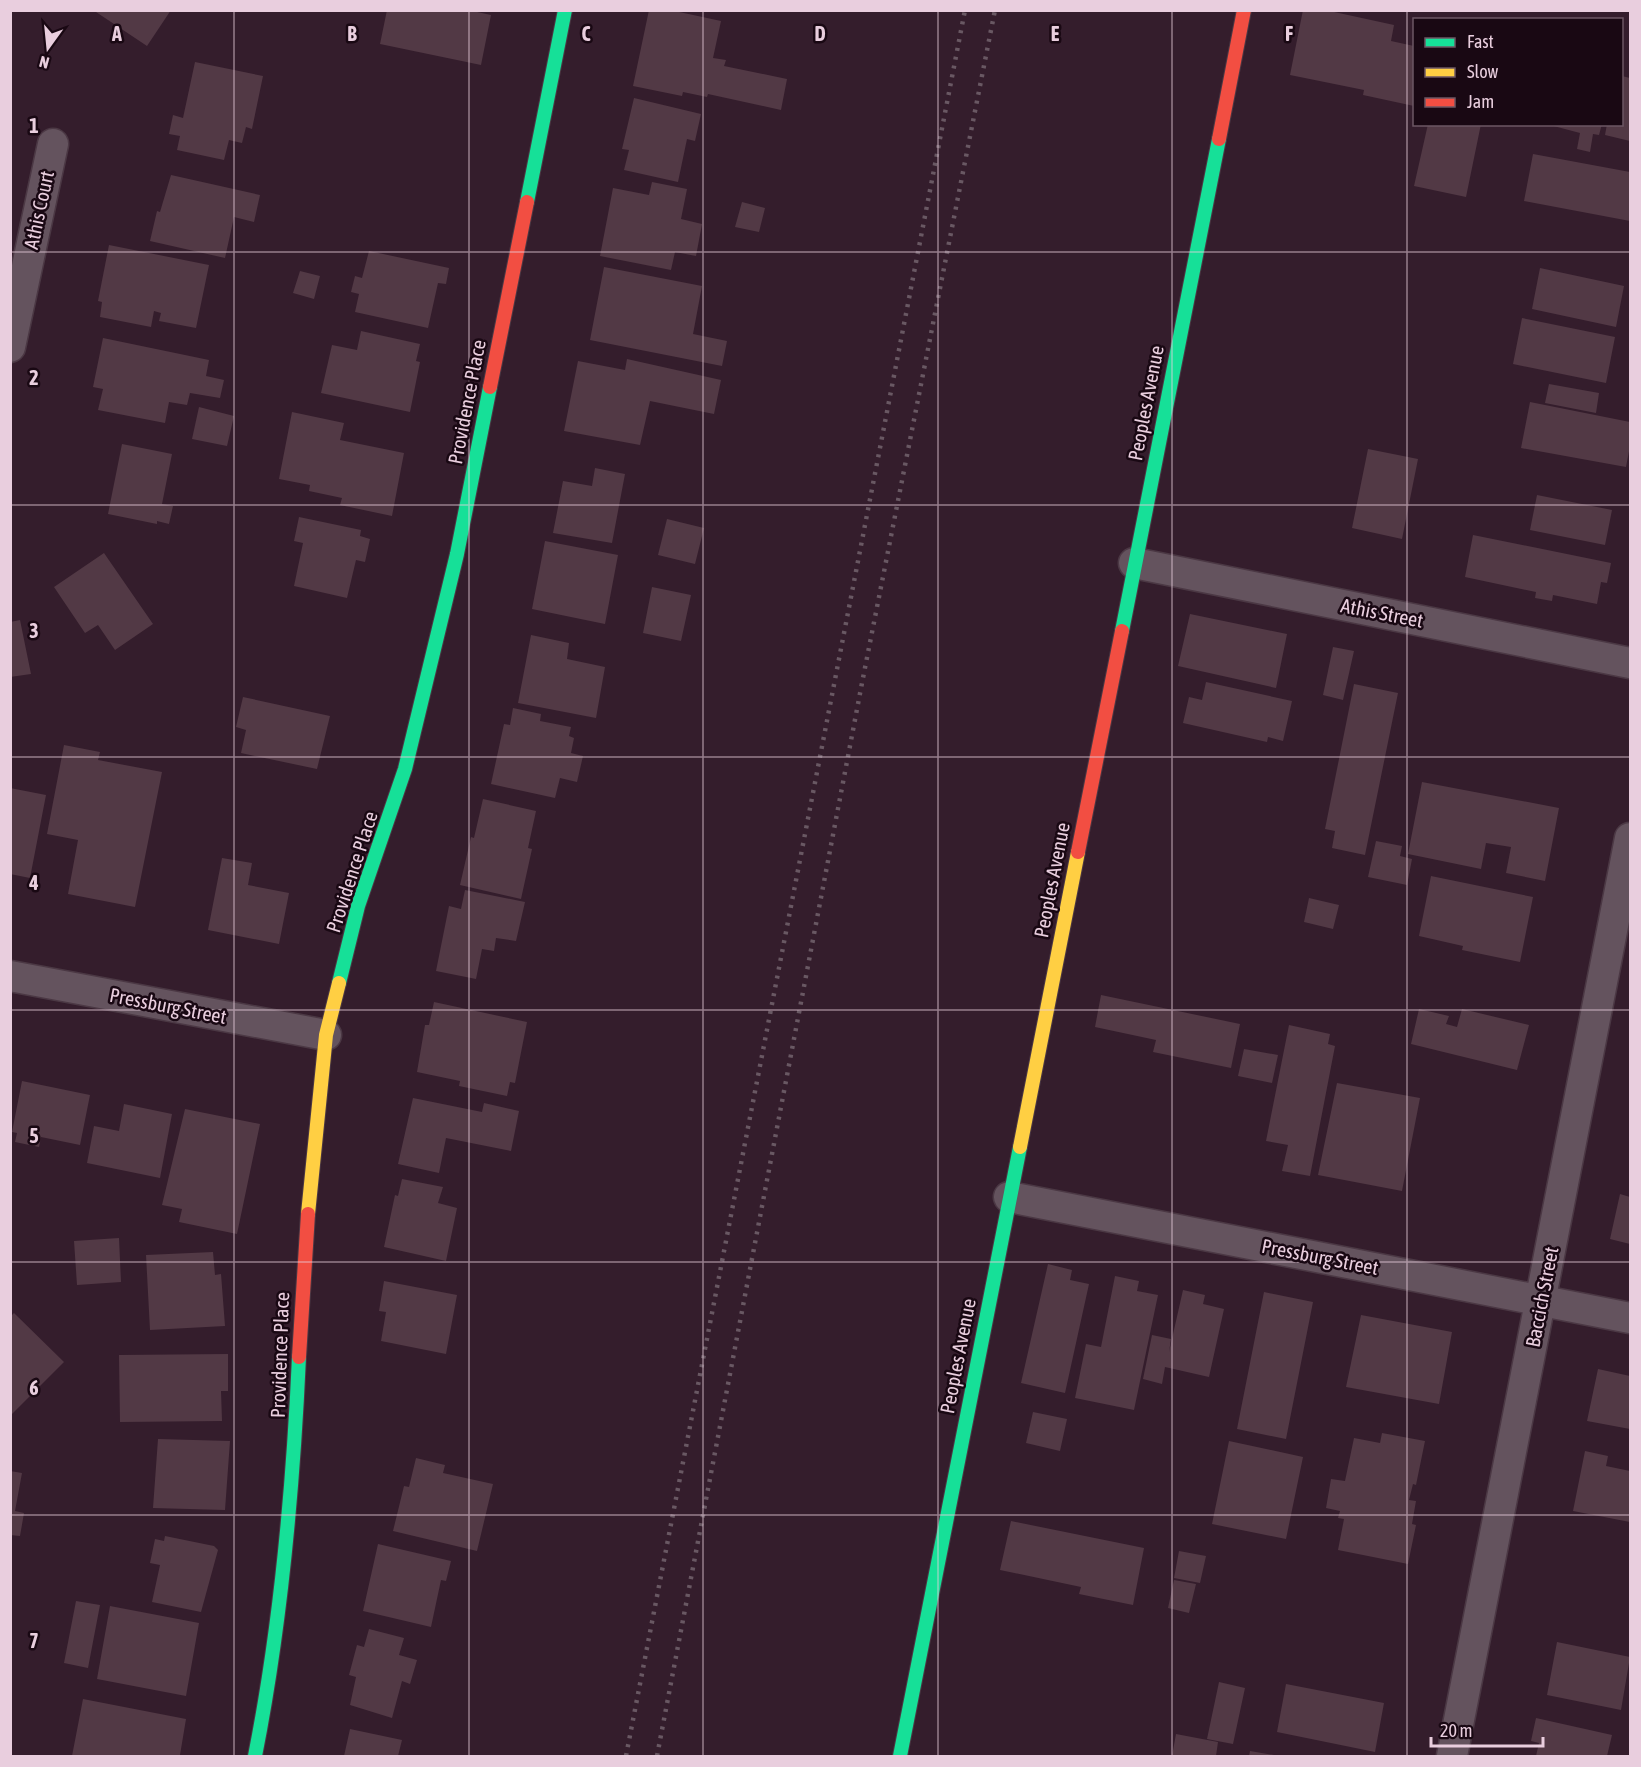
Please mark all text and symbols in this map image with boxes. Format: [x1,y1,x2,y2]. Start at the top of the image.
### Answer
north arrow [18,18,78,78]
legend [1413,18,1623,126]
text: A [111,22,122,45]
text: B [347,22,357,45]
text: C [582,22,591,45]
text: D [814,22,826,45]
text: E [1051,22,1060,45]
text: F [1285,22,1293,45]
text: Fast [1467,31,1494,52]
text: N [37,53,51,72]
text: Slow [1467,61,1498,82]
text: Jam [1467,91,1494,112]
text: 1 [29,114,39,137]
street label: Athis Court [19,169,58,251]
street label: Providence Place [443,338,490,466]
street label: Peoples Avenue [1123,343,1168,462]
text: 2 [29,366,39,389]
street label: Athis Street [1339,593,1426,632]
text: 3 [29,619,39,642]
street label: Providence Place [321,808,382,935]
street label: Peoples Avenue [1029,820,1074,939]
text: 4 [28,871,39,894]
street label: Pressburg Street [108,983,229,1028]
text: 5 [29,1124,39,1147]
street label: Pressburg Street [1260,1234,1381,1279]
street label: Baccich Street [1520,1244,1563,1349]
street label: Providence Place [266,1292,293,1418]
street label: Peoples Avenue [935,1296,980,1415]
text: 6 [29,1376,39,1399]
text: 7 [29,1629,39,1652]
scale bar [1431,1710,1544,1748]
text: 20 m [1440,1720,1472,1741]

